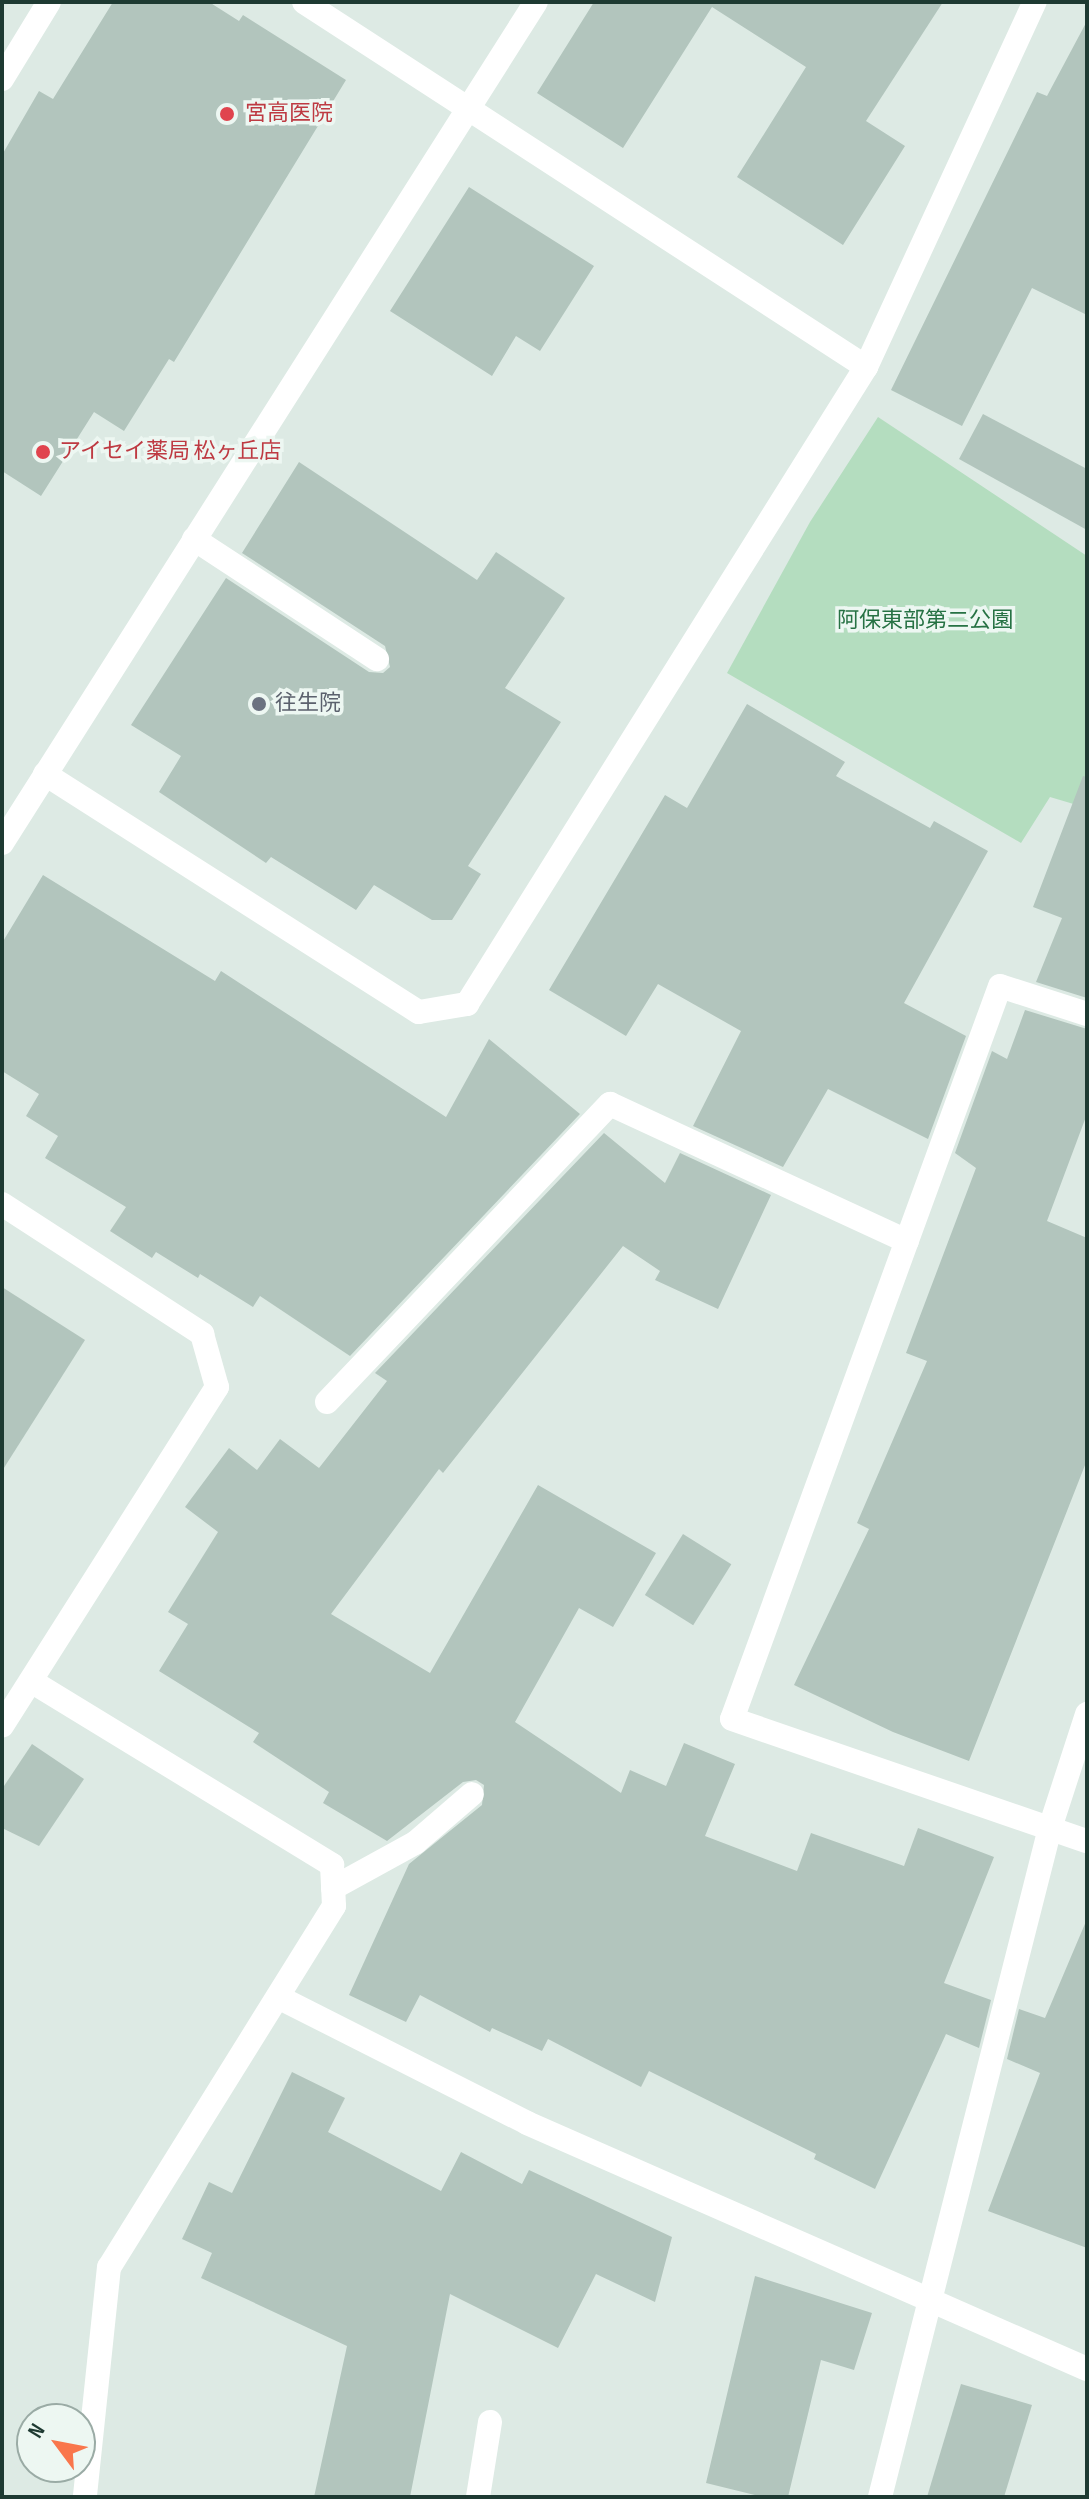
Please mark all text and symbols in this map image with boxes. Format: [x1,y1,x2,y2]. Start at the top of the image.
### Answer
place label: 宮高医院 [245,101,333,127]
marker: 宮高医院 [216,103,238,125]
place label: アイセイ薬局 松ヶ丘店 [59,439,282,465]
marker: アイセイ薬局 松ヶ丘店 [34,443,52,461]
park label: 阿保東部第二公園 [837,608,1013,634]
place label: 往生院 [275,691,341,717]
marker: 往生院 [250,695,268,713]
north arrow [16,2403,96,2483]
text: N [22,2419,51,2443]

